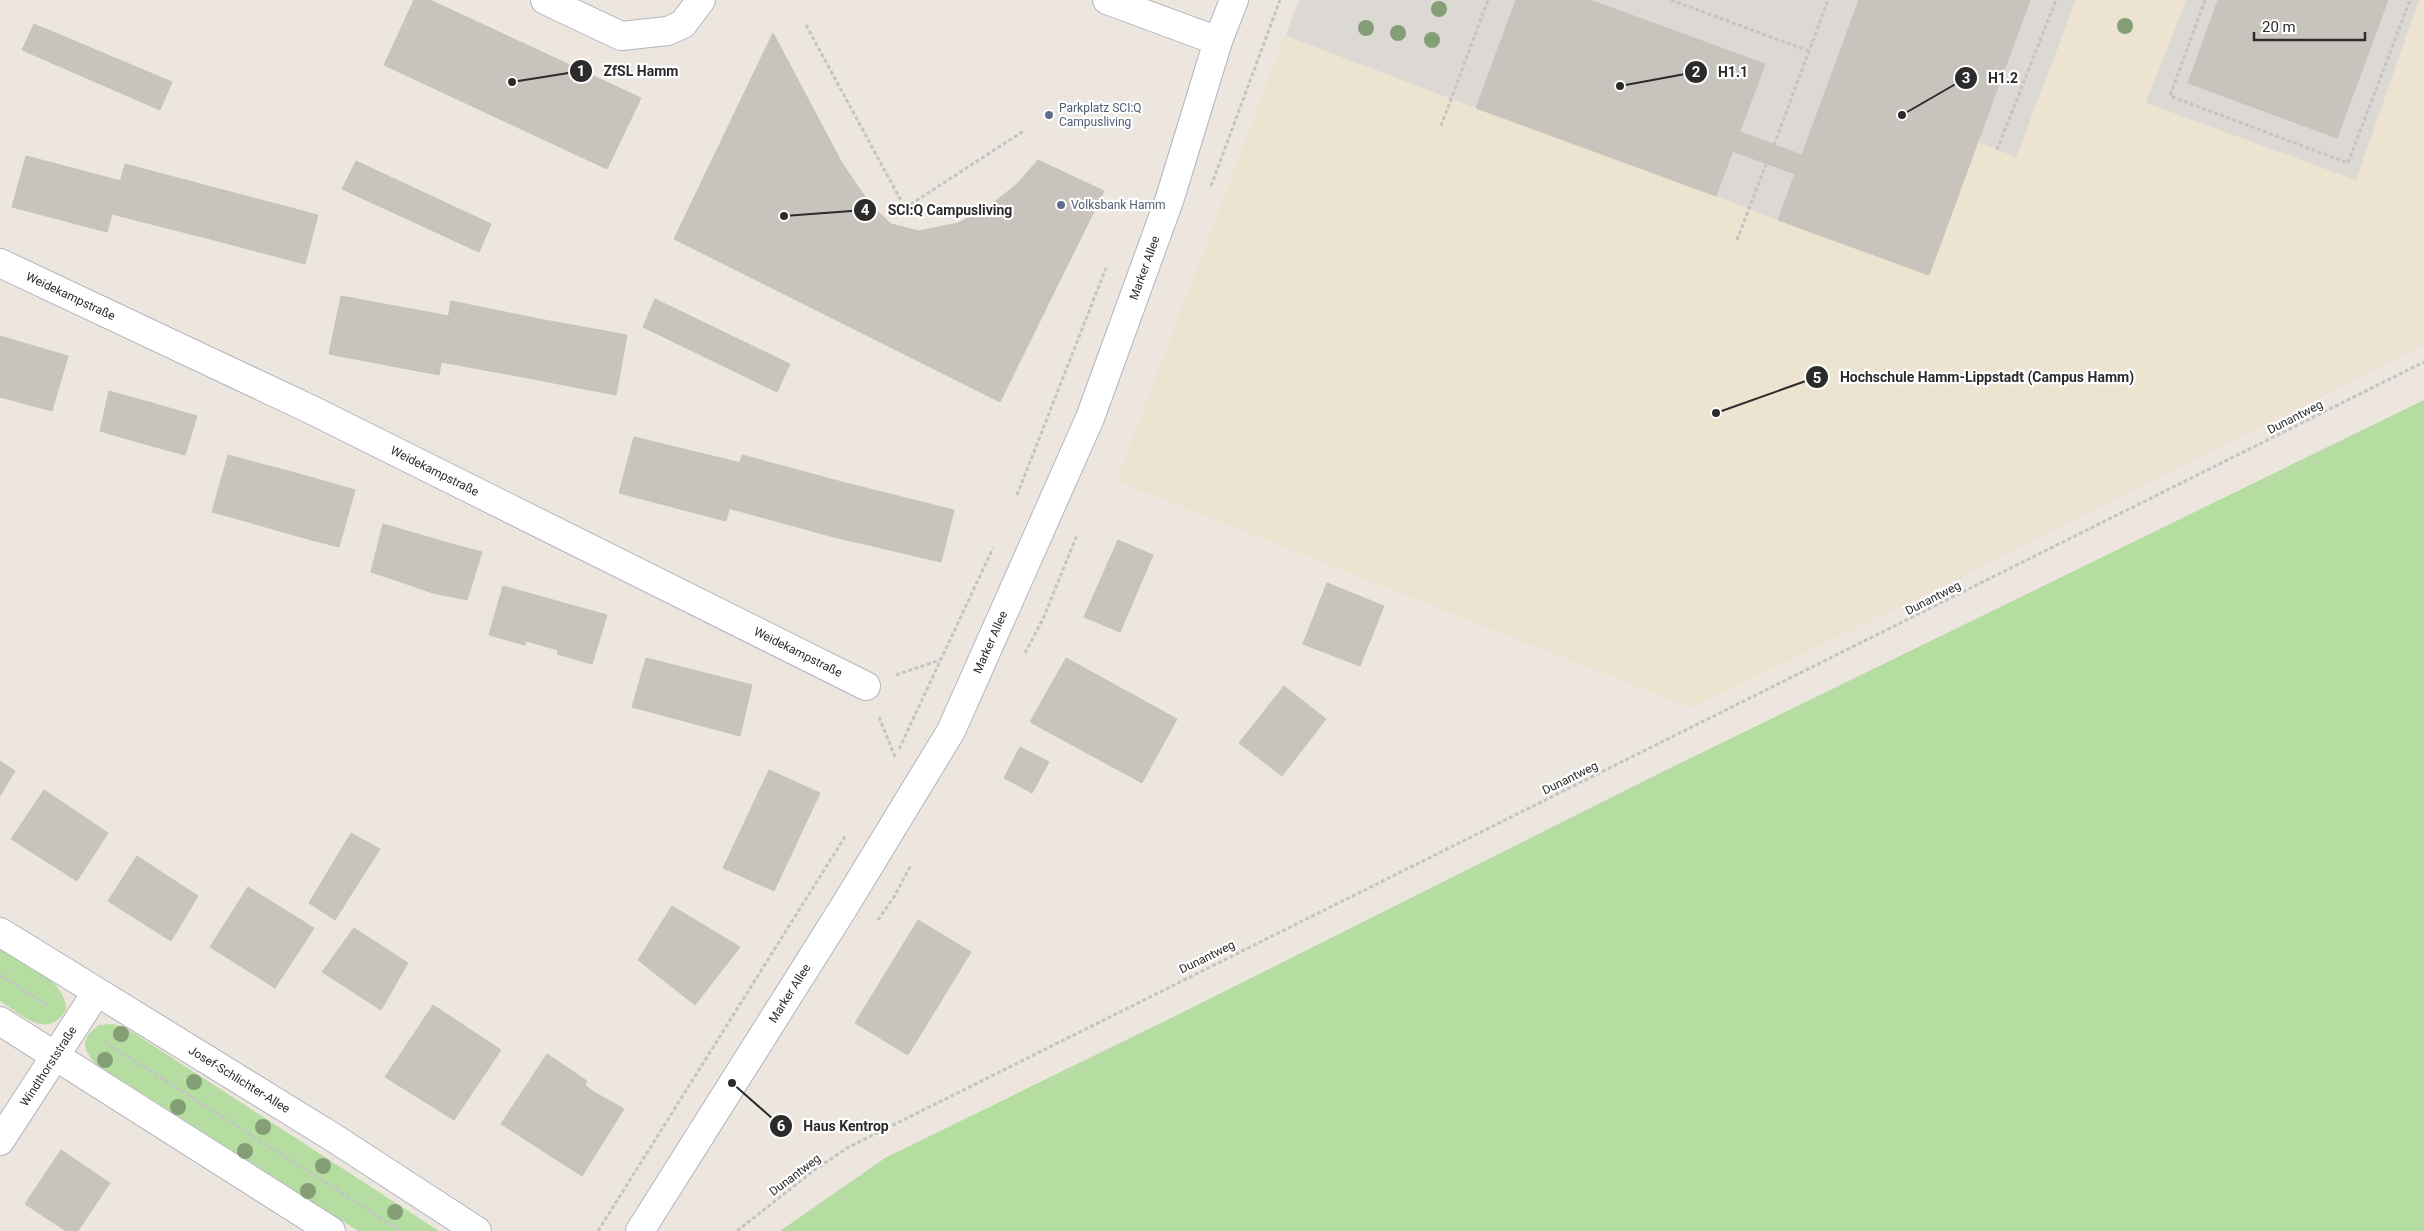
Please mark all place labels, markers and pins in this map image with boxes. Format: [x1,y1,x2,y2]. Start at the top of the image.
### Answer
callout: ZfSL Hamm [569,57,689,86]
callout: H1.1 [1683,58,1758,87]
callout: H1.2 [1953,63,2028,92]
place label: Parkplatz SCI:Q Campusliving [1059,101,1142,129]
marker: Parkplatz SCI:Q Campusliving [1043,109,1055,121]
callout: SCI:Q Campusliving [852,195,1022,224]
place label: Volksbank Hamm [1071,198,1166,212]
marker: Volksbank Hamm [1055,199,1067,211]
callout: Hochschule Hamm-Lippstadt (Campus Hamm) [1805,363,2144,392]
callout: Haus Kentrop [769,1112,899,1141]

